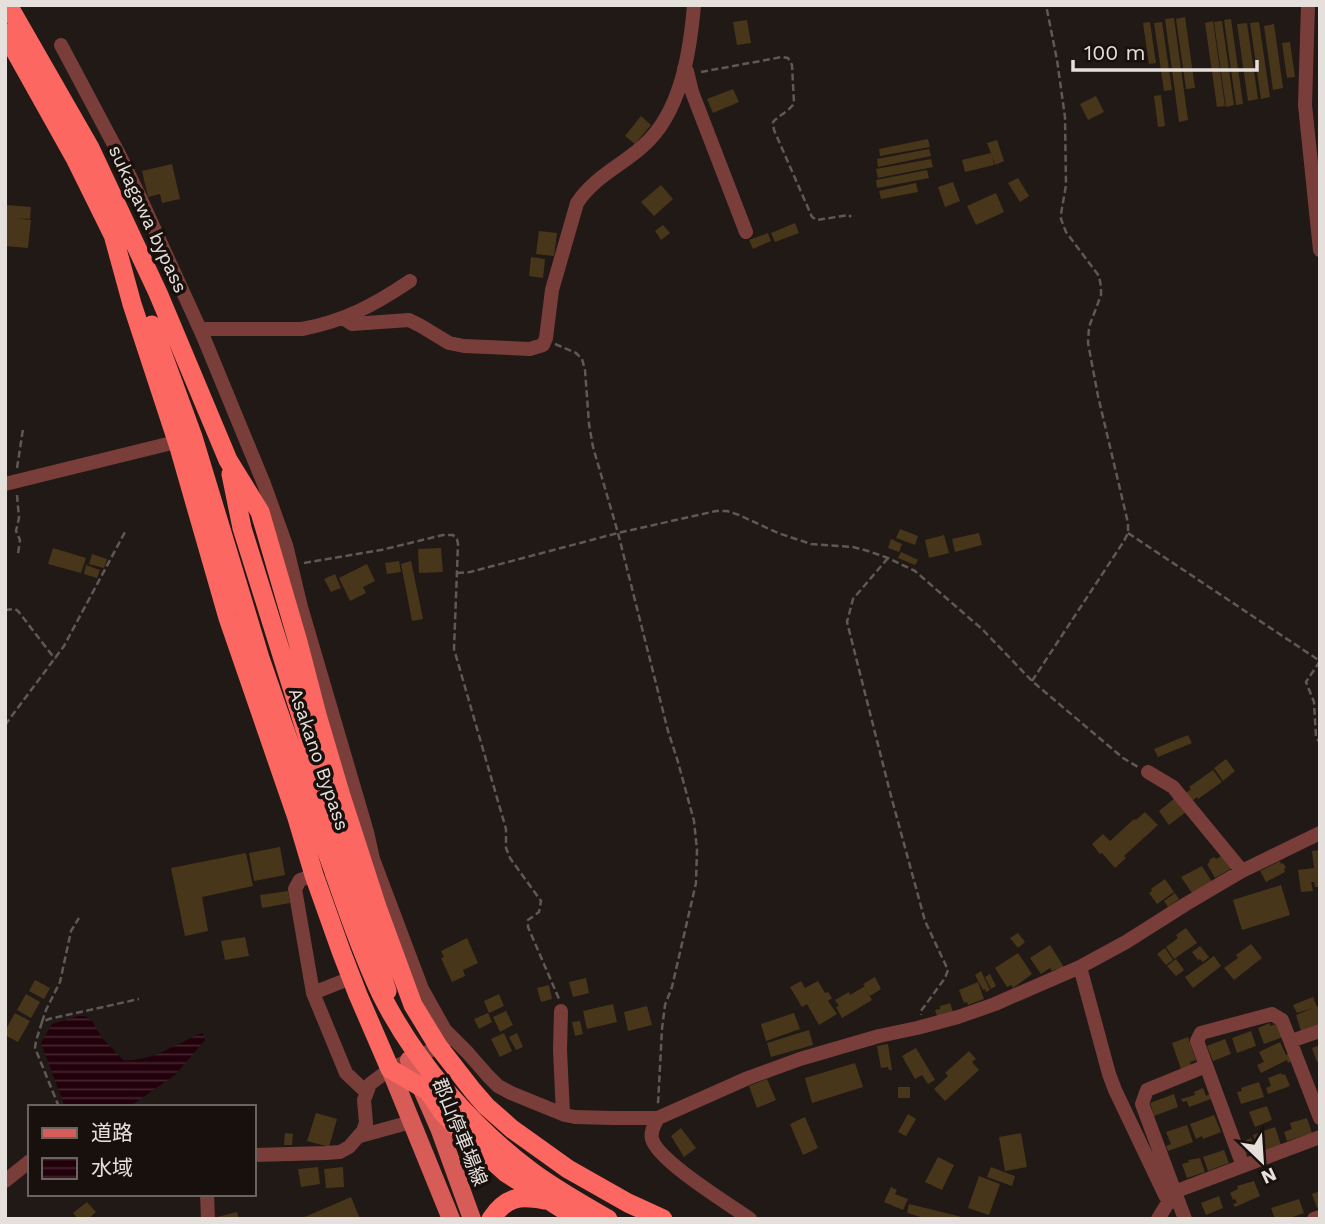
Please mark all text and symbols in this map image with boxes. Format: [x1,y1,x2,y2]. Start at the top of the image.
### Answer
scale bar [1073,28,1257,72]
text: 100 m [1084,40,1146,65]
street label: sukagawa bypass [104,141,192,297]
street label: Asakano Bypass [284,685,354,833]
street label: 郡山停車場線 [428,1075,492,1189]
legend [28,1105,256,1196]
text: 道路 [91,1120,133,1145]
north arrow [1227,1126,1297,1196]
text: 水域 [91,1155,133,1180]
text: N [1258,1163,1280,1189]

